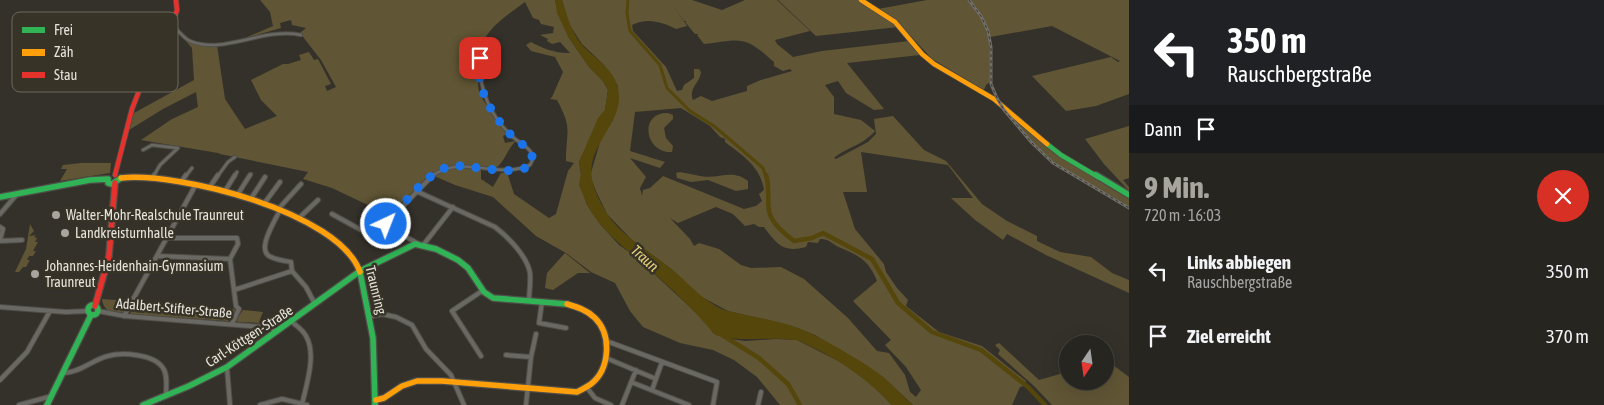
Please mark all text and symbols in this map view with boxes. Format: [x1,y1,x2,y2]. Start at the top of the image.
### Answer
legend [12,12,178,92]
icon: left [1144,20,1209,85]
text: 350 m [1227,20,1306,60]
text: Frei [54,22,73,38]
pin [459,37,501,79]
text: Zäh [54,44,74,60]
icon: arrive [466,44,494,72]
text: Rauschbergstraße [1227,61,1372,87]
text: Stau [54,67,77,83]
icon: arrive [1192,115,1220,143]
text: Dann [1144,118,1182,140]
text: 9 Min. [1144,170,1209,204]
button: close [1537,170,1589,222]
position arrow [359,197,411,249]
text: 720 m · 16:03 [1144,206,1221,224]
place label: Walter-Mohr-Realschule Traunreut [66,207,244,223]
marker: Walter-Mohr-Realschule Traunreut [50,209,62,221]
place label: Landkreisturnhalle [75,225,174,241]
marker: Landkreisturnhalle [59,227,71,239]
water label: Traun [628,241,662,275]
text: Links abbiegen [1187,251,1291,273]
icon: left [1144,257,1172,285]
place label: Johannes-Heidenhain-Gymnasium Traunreut [45,258,224,290]
text: 350 m [1546,260,1589,282]
street label: Traunring [362,264,390,316]
marker: Johannes-Heidenhain-Gymnasium Traunreut [29,268,41,280]
text: Rauschbergstraße [1187,273,1292,291]
street label: Adalbert-Stifter-Straße [115,295,233,321]
street label: Carl-Köttgen-Straße [202,302,296,370]
icon: arrive [1144,322,1172,350]
text: Ziel erreicht [1187,325,1271,347]
text: 370 m [1546,325,1589,347]
north arrow [1059,335,1114,390]
map controls [1059,335,1114,390]

